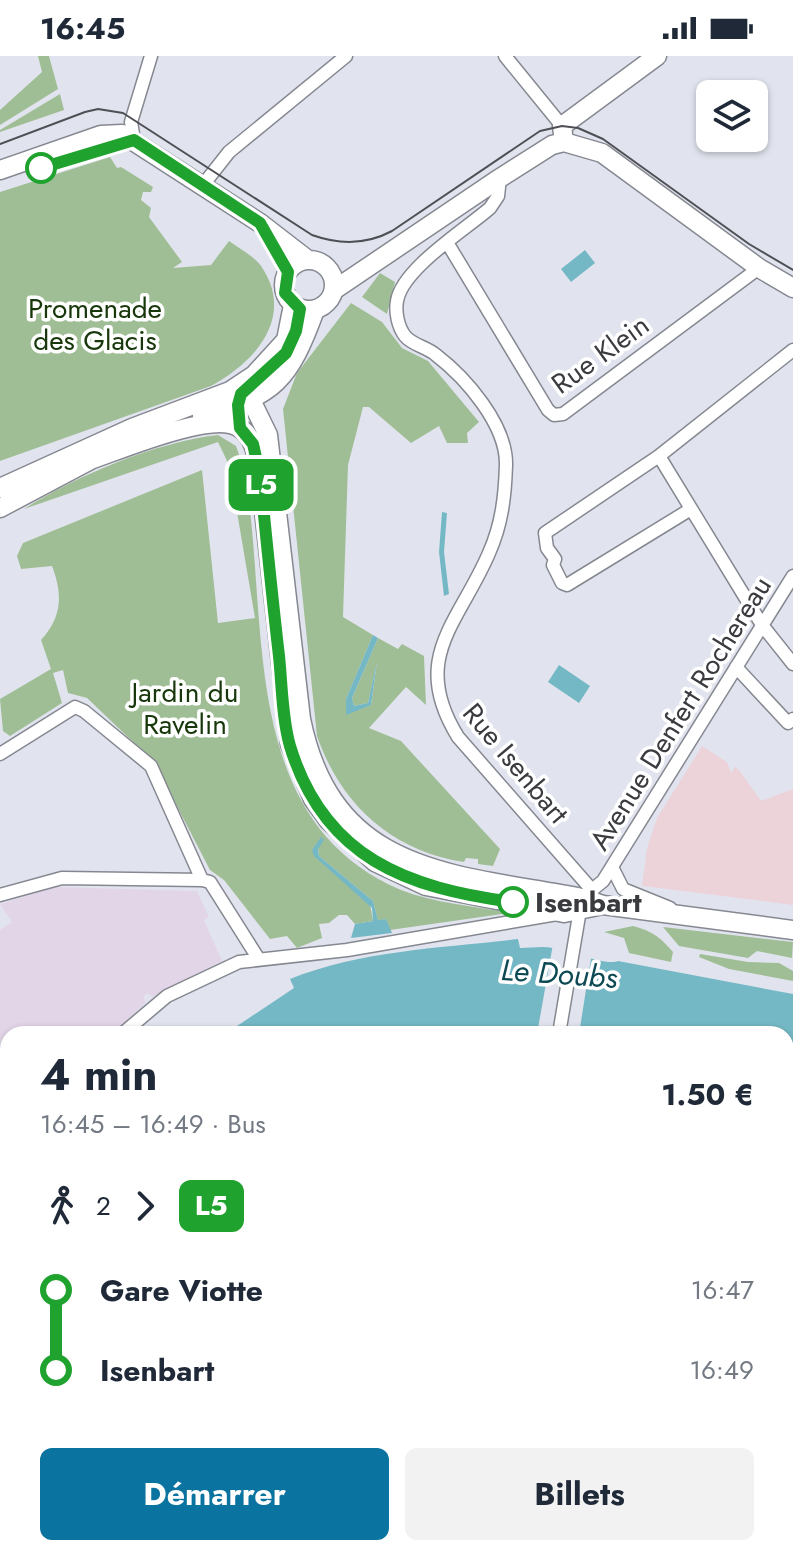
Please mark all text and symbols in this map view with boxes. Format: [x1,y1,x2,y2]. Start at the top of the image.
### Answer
text: 16:45 [40,7,125,50]
map controls [696,80,768,152]
button: layers [696,80,768,152]
unlabelled marker [26,153,56,183]
park label: Promenade des Glacis [28,288,162,361]
street label: Rue Klein [543,305,658,404]
line badge: L5 [225,459,297,511]
text: L5 [245,464,277,505]
street label: Avenue Denfert Rochereau [579,568,782,858]
park label: Jardin du Ravelin [128,672,238,745]
street label: Rue Isenbart [453,694,578,833]
place label: Isenbart [535,882,642,923]
marker: Isenbart [498,887,528,917]
water label: Le Doubs [499,948,619,999]
text: 4 min [40,1043,157,1107]
text: 1.50 € [661,1073,754,1116]
text: 16:45 – 16:49 · Bus [40,1105,266,1143]
icon: walk [40,1184,84,1228]
icon: forward [123,1184,167,1228]
text: L5 [195,1185,228,1226]
text: 2 [96,1187,111,1225]
text: Gare Viotte [100,1269,263,1312]
text: 16:47 [691,1271,754,1309]
text: Isenbart [100,1349,214,1392]
text: 16:49 [689,1351,754,1389]
button: Démarrer [40,1448,389,1540]
button: Billets [405,1448,754,1540]

